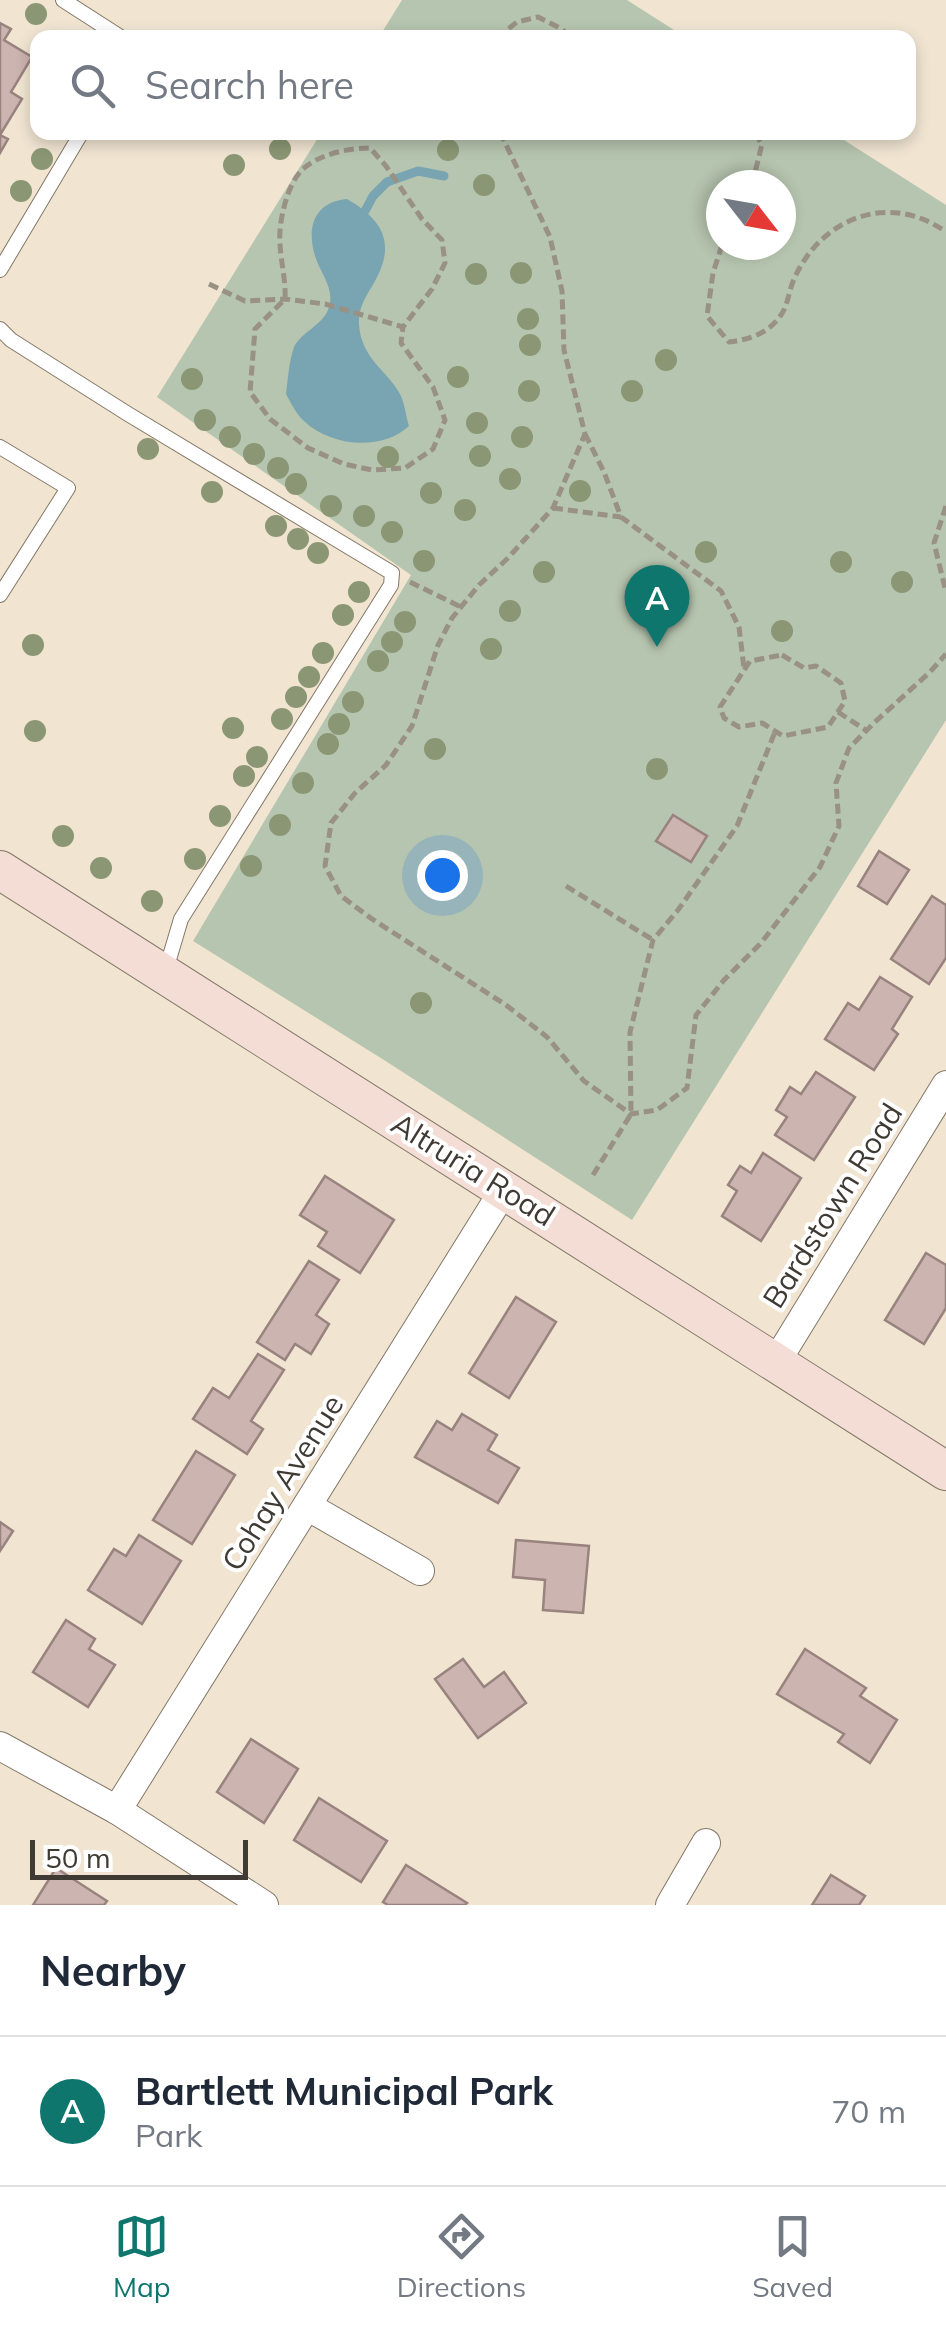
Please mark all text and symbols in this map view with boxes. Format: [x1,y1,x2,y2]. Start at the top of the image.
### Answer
search box [30,30,916,140]
icon: search [65,58,120,113]
text: Search here [145,61,354,109]
north arrow [706,170,796,260]
pin: A [624,564,690,647]
your location [417,850,468,901]
street label: Bardstown Road [754,1096,910,1315]
street label: Altruria Road [385,1104,562,1234]
street label: Cohay Avenue [213,1387,351,1577]
scale bar [30,1835,248,1880]
text: 50 m [45,1840,111,1875]
text: Nearby [40,1944,186,1997]
text: Bartlett Municipal Park [135,2067,553,2115]
text: A [60,2091,85,2131]
text: 70 m [831,2091,906,2131]
text: Park [135,2115,202,2155]
tab: Map [113,2209,171,2304]
tab: Directions [397,2209,526,2304]
tab: Saved [752,2209,833,2304]

